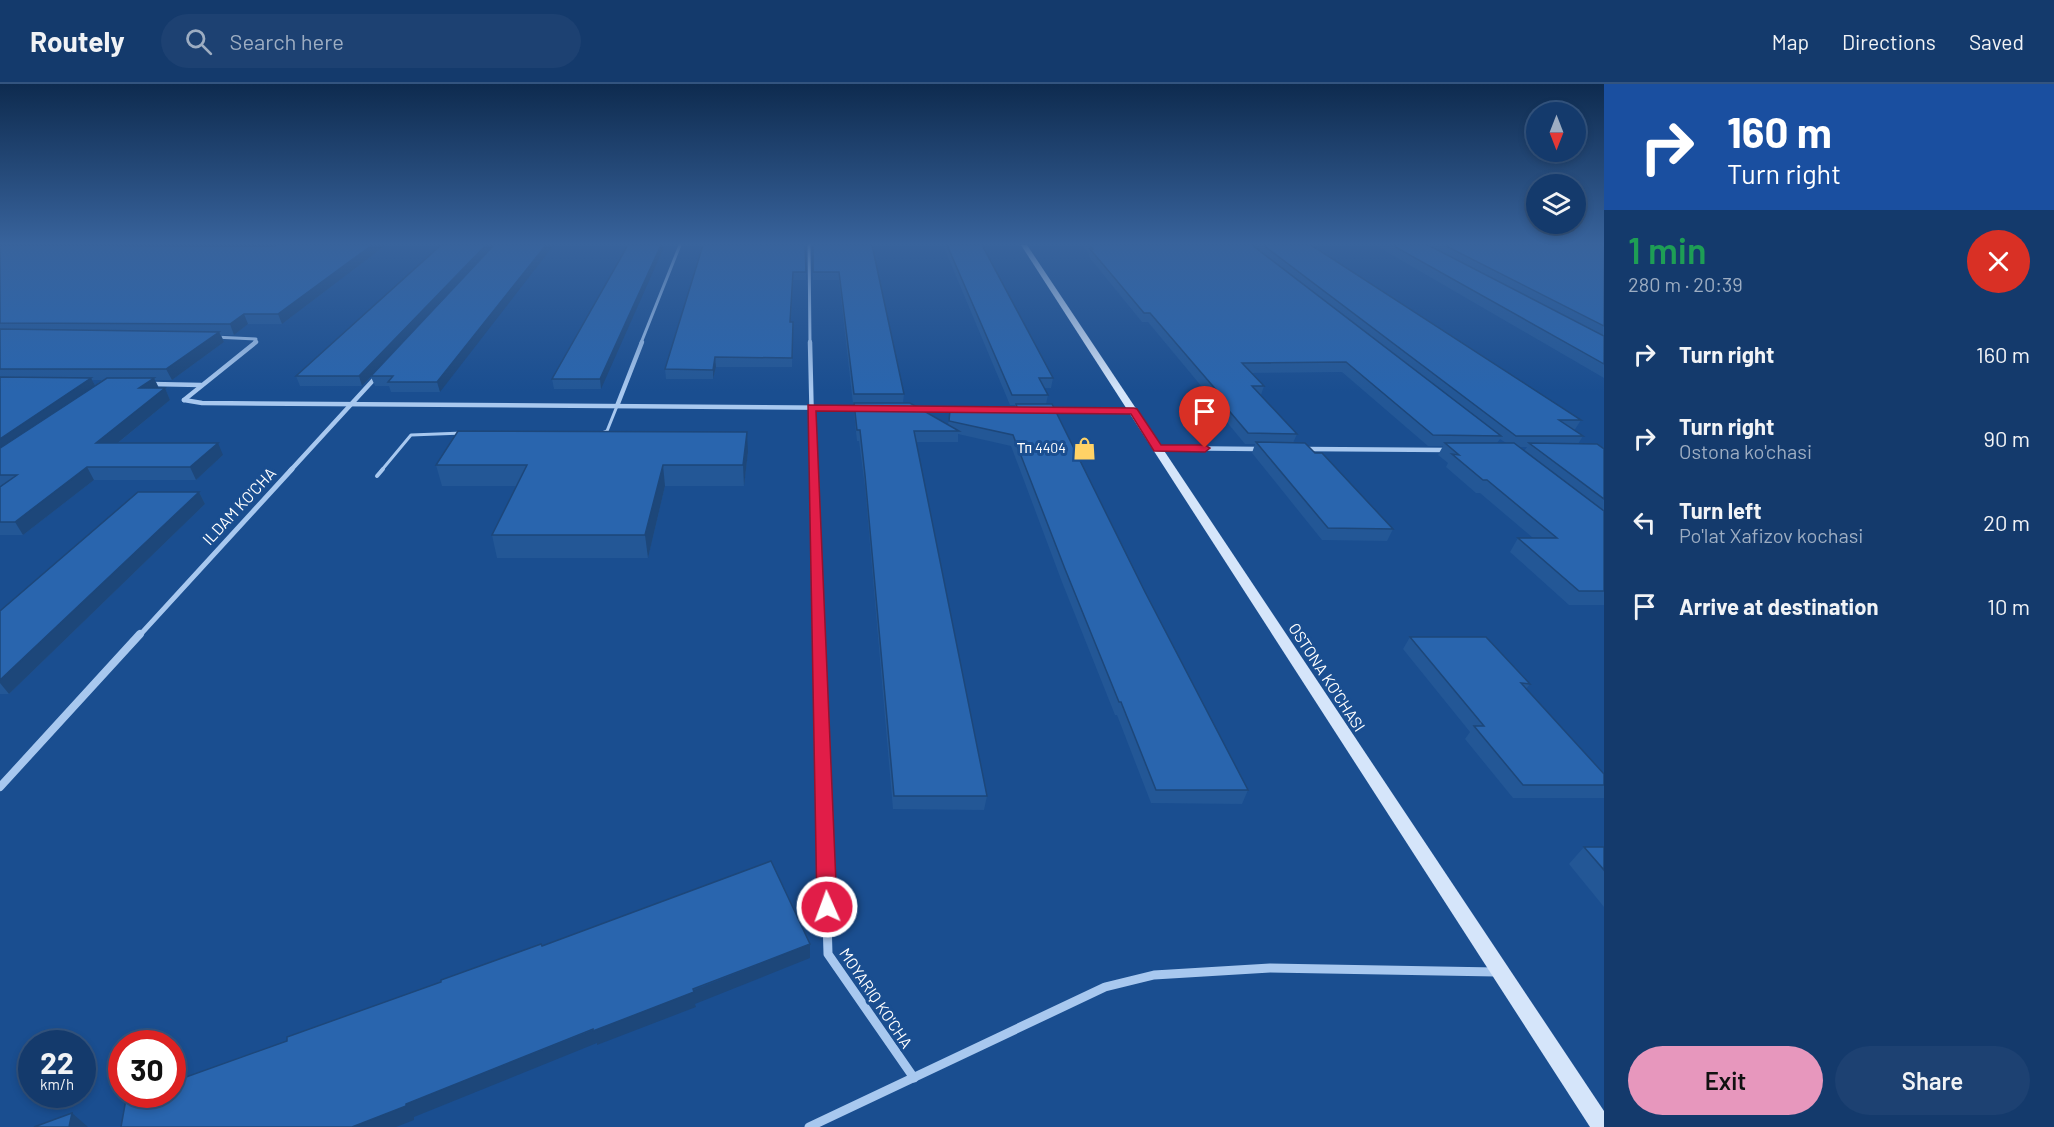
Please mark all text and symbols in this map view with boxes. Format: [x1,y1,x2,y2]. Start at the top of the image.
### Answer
search box [161,14,581,68]
text: Routely [30,24,125,58]
icon: search [182,25,215,58]
text: Search here [230,28,344,54]
text: Map [1772,29,1809,54]
text: Directions [1842,29,1936,54]
text: Saved [1969,29,2024,54]
north arrow [1526,102,1586,162]
map controls [1526,102,1586,234]
text: 160 m [1727,106,1832,156]
icon: right [1628,108,1706,186]
text: Turn right [1727,157,1841,189]
button: layers [1526,174,1586,234]
text: 1 min [1628,228,1707,271]
button: close [1967,230,2030,293]
text: 280 m · 20:39 [1628,272,1743,296]
icon: right [1628,338,1661,371]
text: Turn right [1679,341,1774,367]
text: 160 m [1976,341,2030,367]
pin [1179,386,1230,448]
icon: arrive [1188,395,1221,428]
text: Turn right [1679,413,1774,439]
icon: right [1628,422,1661,455]
text: 90 m [1984,425,2030,451]
shop icon: Тп 4404 [1071,435,1097,461]
place label: Тп 4404 [1017,439,1066,456]
text: Ostona ko'chasi [1679,439,1812,463]
street label: ILDAM KO'CHA [198,463,279,548]
text: Turn left [1679,497,1762,523]
icon: left [1628,506,1661,539]
text: 20 m [1983,509,2030,535]
text: Po'lat Xafizov kochasi [1679,523,1863,547]
icon: arrive [1628,590,1661,623]
text: Arrive at destination [1679,593,1878,619]
text: 10 m [1987,593,2030,619]
street label: OSTONA KO'CHASI [1285,619,1370,735]
position arrow [795,875,859,939]
street label: MOYARIQ KO'CHA [836,944,917,1052]
speed limit sign: 30 [108,1030,186,1108]
text: 22 [40,1044,74,1080]
button: Exit [1628,1046,1823,1115]
button: Share [1835,1046,2030,1115]
text: km/h [40,1075,74,1093]

